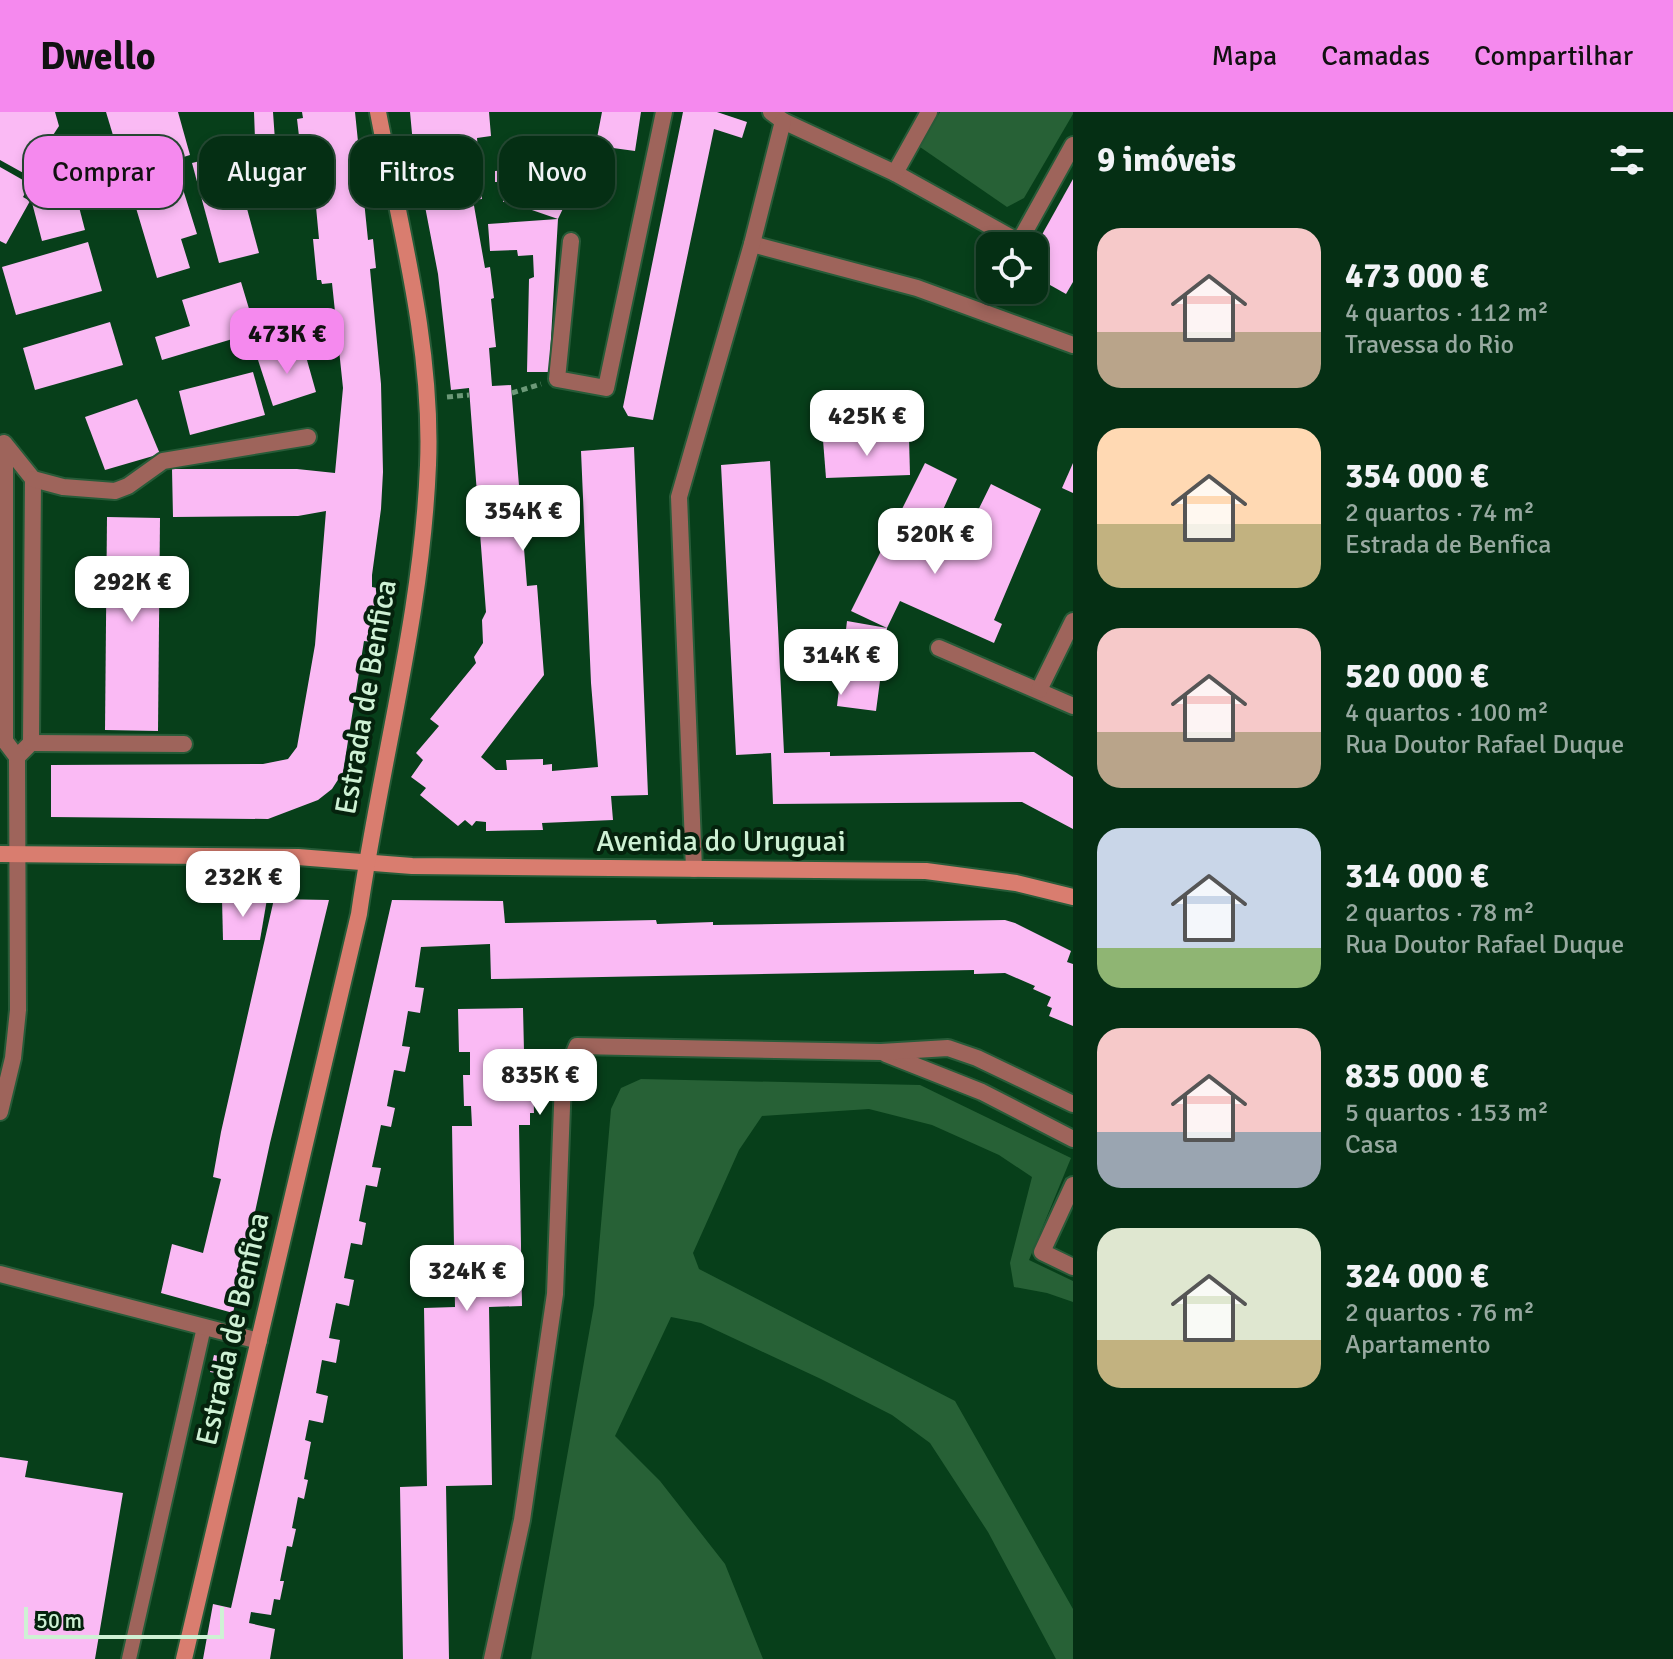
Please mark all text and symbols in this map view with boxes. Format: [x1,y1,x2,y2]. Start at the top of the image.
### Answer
text: Dwello [40,33,156,80]
text: Mapa [1211,39,1277,73]
text: Camadas [1321,39,1430,73]
text: Compartilhar [1474,39,1633,73]
chip: Comprar [24,136,183,208]
chip: Alugar [199,136,334,208]
chip: Filtros [350,136,483,208]
chip: Novo [499,136,615,208]
icon: filters [1605,138,1649,182]
text: 9 imóveis [1097,139,1236,181]
map controls [976,232,1048,304]
button: locate [976,232,1048,304]
text: 473 000 € [1345,255,1488,297]
icon: home [1161,260,1257,356]
text: 4 quartos · 112 m² [1345,297,1549,329]
pin: 473K € [222,308,352,376]
text: 473K € [248,318,326,350]
text: Travessa do Rio [1345,329,1514,361]
pin: 425K € [802,390,932,458]
text: 425K € [828,400,906,432]
text: 354 000 € [1345,455,1488,497]
icon: home [1161,460,1257,556]
pin: 354K € [458,485,588,553]
text: 354K € [484,495,562,527]
text: 2 quartos · 74 m² [1345,497,1535,529]
pin: 520K € [870,508,1000,576]
text: 520K € [896,518,974,550]
text: Estrada de Benfica [1345,529,1551,561]
pin: 292K € [67,556,197,624]
text: 292K € [93,566,171,598]
street label: Estrada de Benfica [327,577,405,817]
pin: 314K € [776,629,906,697]
text: 314K € [802,639,880,671]
text: 520 000 € [1345,655,1488,697]
icon: home [1161,660,1257,756]
text: 4 quartos · 100 m² [1345,697,1549,729]
text: Rua Doutor Rafael Duque [1345,729,1624,761]
street label: Avenida do Uruguai [596,823,846,860]
pin: 232K € [178,851,308,919]
text: 314 000 € [1345,855,1488,897]
icon: home [1161,860,1257,956]
text: 232K € [204,861,282,893]
text: 2 quartos · 78 m² [1345,897,1535,929]
text: Rua Doutor Rafael Duque [1345,929,1624,961]
pin: 835K € [475,1049,605,1117]
text: 835 000 € [1345,1055,1488,1097]
text: 835K € [501,1059,579,1091]
icon: home [1161,1060,1257,1156]
text: 5 quartos · 153 m² [1345,1097,1549,1129]
text: Casa [1345,1129,1398,1161]
street label: Estrada de Benfica [188,1209,278,1449]
pin: 324K € [402,1245,532,1313]
text: 324K € [428,1255,506,1287]
text: 324 000 € [1345,1255,1488,1297]
icon: home [1161,1260,1257,1356]
text: 2 quartos · 76 m² [1345,1297,1535,1329]
text: Apartamento [1345,1329,1491,1361]
scale bar [24,1603,224,1639]
text: 50 m [36,1607,82,1634]

